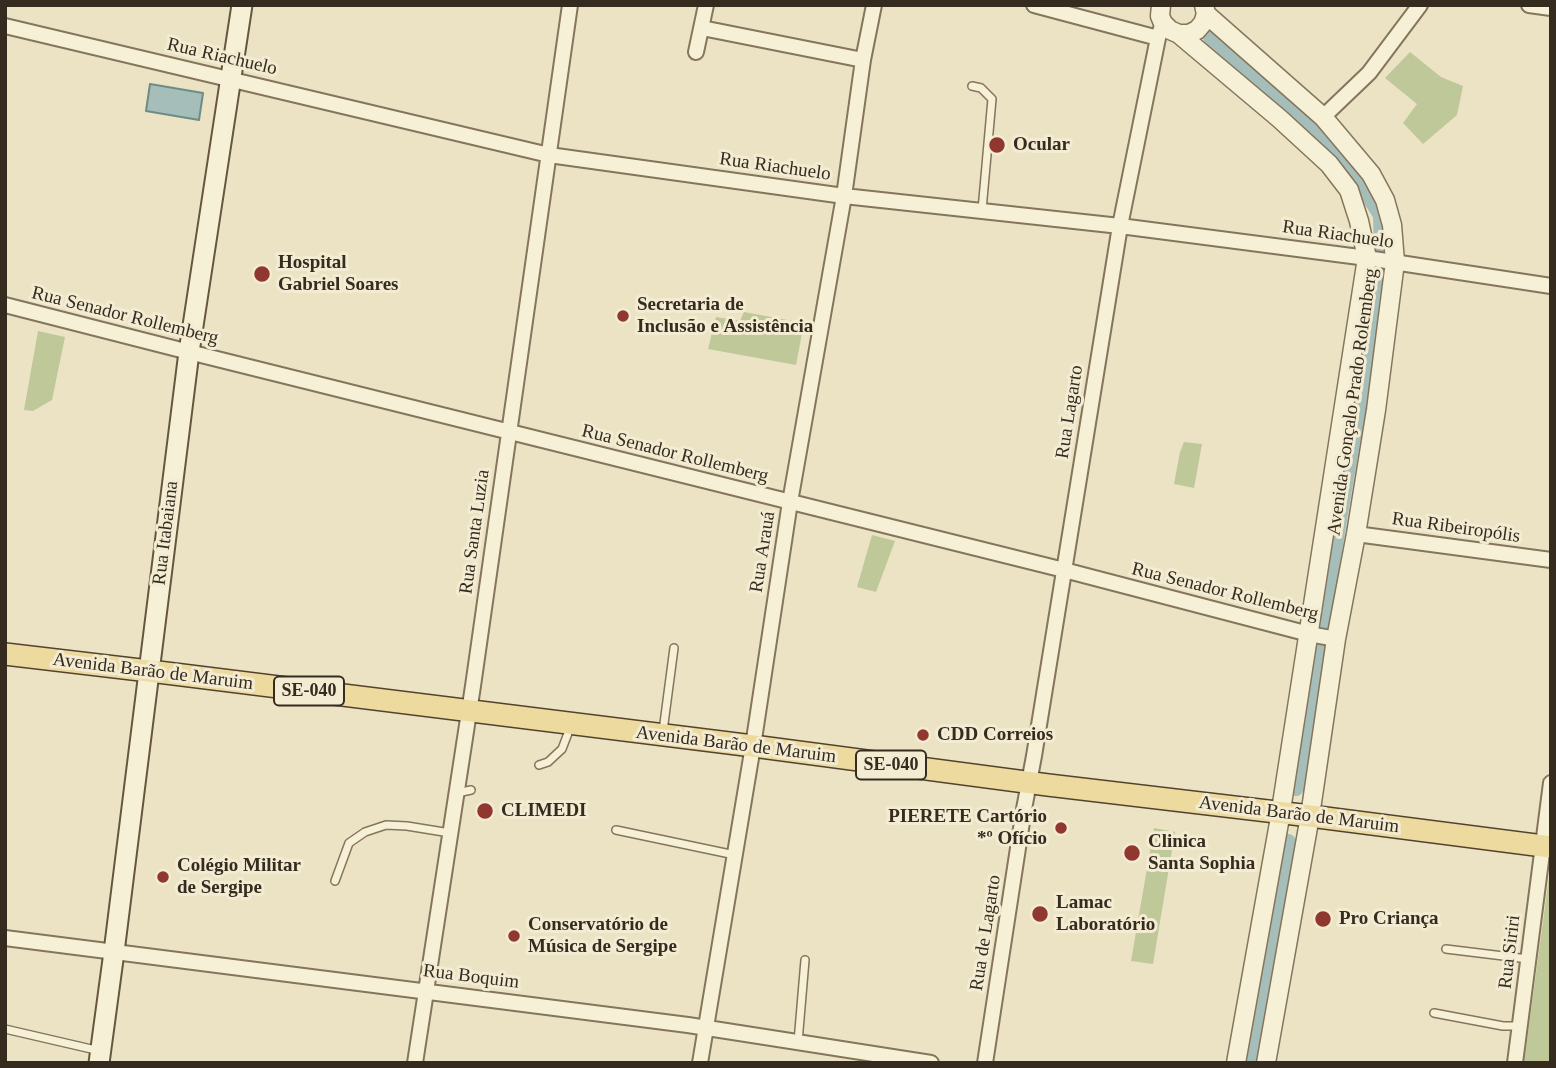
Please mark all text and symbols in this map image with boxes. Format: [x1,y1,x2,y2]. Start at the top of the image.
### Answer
street label: Rua Riachuelo [165,33,279,81]
place label: Ocular [1013,134,1070,156]
marker: Ocular [987,135,1007,155]
street label: Rua Riachuelo [718,148,832,186]
street label: Rua Riachuelo [1281,216,1395,254]
place label: Hospital Gabriel Soares [278,252,399,296]
marker: Hospital Gabriel Soares [252,264,272,284]
street label: Avenida Gonçalo Prado Rolemberg [1323,267,1383,537]
street label: Rua Senador Rollemberg [29,282,221,350]
place label: Secretaria de Inclusão e Assistência [637,294,813,338]
marker: Secretaria de Inclusão e Assistência [615,308,631,324]
street label: Rua Lagarto [1051,364,1089,460]
street label: Rua Senador Rollemberg [579,420,771,488]
street label: Rua Santa Luzia [455,468,495,596]
street label: Rua Itabaiana [148,480,184,586]
street label: Rua Ribeiropólis [1390,508,1522,548]
street label: Rua Arauá [745,510,781,594]
street label: Rua Senador Rollemberg [1129,558,1321,626]
street label: Avenida Barão de Maruim [52,648,254,696]
road number: SE-040 [274,676,344,706]
street label: Avenida Barão de Maruim [635,721,837,769]
place label: CDD Correios [937,724,1053,746]
marker: CDD Correios [915,727,931,743]
road number: SE-040 [856,750,926,780]
street label: Avenida Barão de Maruim [1198,791,1400,839]
place label: CLIMEDI [501,800,587,822]
marker: CLIMEDI [475,801,495,821]
place label: PIERETE Cartório *º Ofício [888,806,1047,850]
marker: PIERETE Cartório *º Ofício [1053,820,1069,836]
place label: Clinica Santa Sophia [1148,831,1255,875]
marker: Clinica Santa Sophia [1122,843,1142,863]
place label: Colégio Militar de Sergipe [177,855,301,899]
marker: Colégio Militar de Sergipe [155,869,171,885]
street label: Rua de Lagarto [966,873,1006,993]
place label: Lamac Laboratório [1056,892,1155,936]
marker: Lamac Laboratório [1030,904,1050,924]
place label: Pro Criança [1339,908,1438,930]
marker: Pro Criança [1313,909,1333,929]
place label: Conservatório de Música de Sergipe [528,914,677,958]
street label: Rua Siriri [1494,914,1526,990]
marker: Conservatório de Música de Sergipe [506,928,522,944]
street label: Rua Boquim [422,960,520,994]

